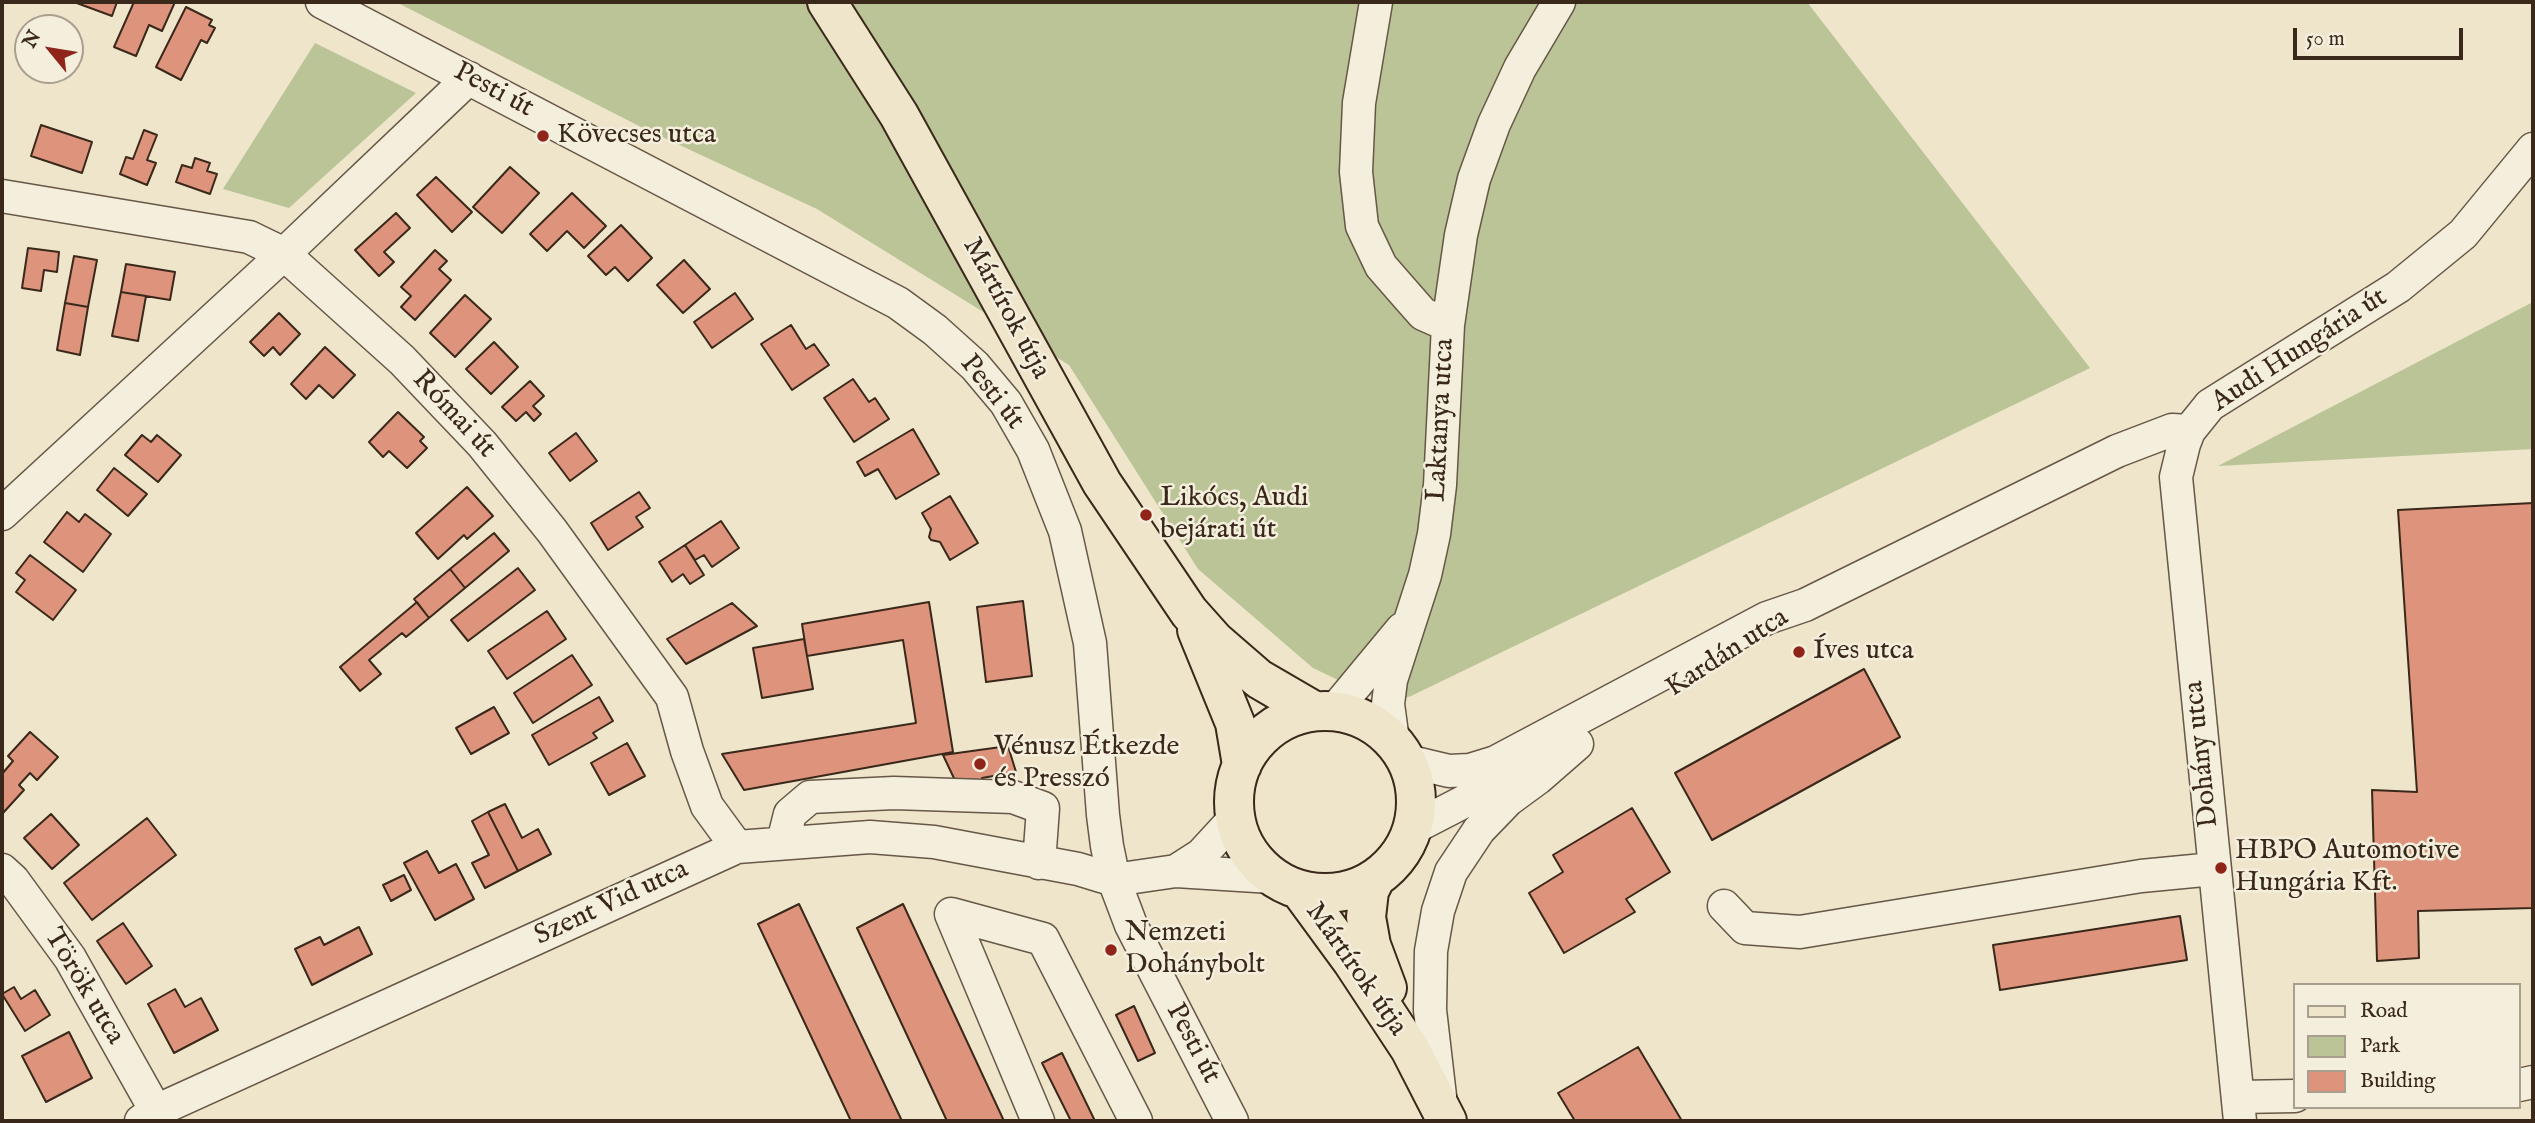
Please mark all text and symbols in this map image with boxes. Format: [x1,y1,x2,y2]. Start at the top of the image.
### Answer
north arrow [14,14,84,84]
scale bar [2297,14,2467,58]
text: N [18,26,47,53]
text: 50 m [2306,26,2345,53]
street label: Pesti út [447,56,539,126]
place label: Kövecses utca [557,119,716,153]
marker: Kövecses utca [535,128,551,144]
street label: Mártírok útja [954,233,1056,385]
street label: Audi Hungária út [2206,282,2394,420]
street label: Laktanya utca [1421,338,1463,502]
street label: Pesti út [951,349,1031,437]
street label: Római út [404,364,502,466]
place label: Likócs, Audi bejárati út [1160,482,1309,548]
marker: Likócs, Audi bejárati út [1138,507,1154,523]
street label: Kardán utca [1661,602,1795,706]
place label: Íves utca [1813,635,1914,669]
marker: Íves utca [1791,644,1807,660]
street label: Dohány utca [2179,679,2227,829]
place label: Vénusz Étkezde és Presszó [994,731,1179,797]
marker: Vénusz Étkezde és Presszó [972,756,988,772]
place label: HBPO Automotive Hungária Kft. [2235,835,2460,901]
street label: Szent Vid utca [530,854,694,954]
marker: HBPO Automotive Hungária Kft. [2213,860,2229,876]
street label: Mártírok útja [1297,897,1413,1043]
place label: Nemzeti Dohánybolt [1125,917,1265,983]
street label: Török utca [35,923,131,1051]
marker: Nemzeti Dohánybolt [1103,942,1119,958]
legend [2294,983,2521,1109]
street label: Pesti út [1157,998,1227,1090]
text: Road [2360,998,2407,1025]
text: Park [2360,1033,2400,1060]
text: Building [2360,1068,2435,1095]

